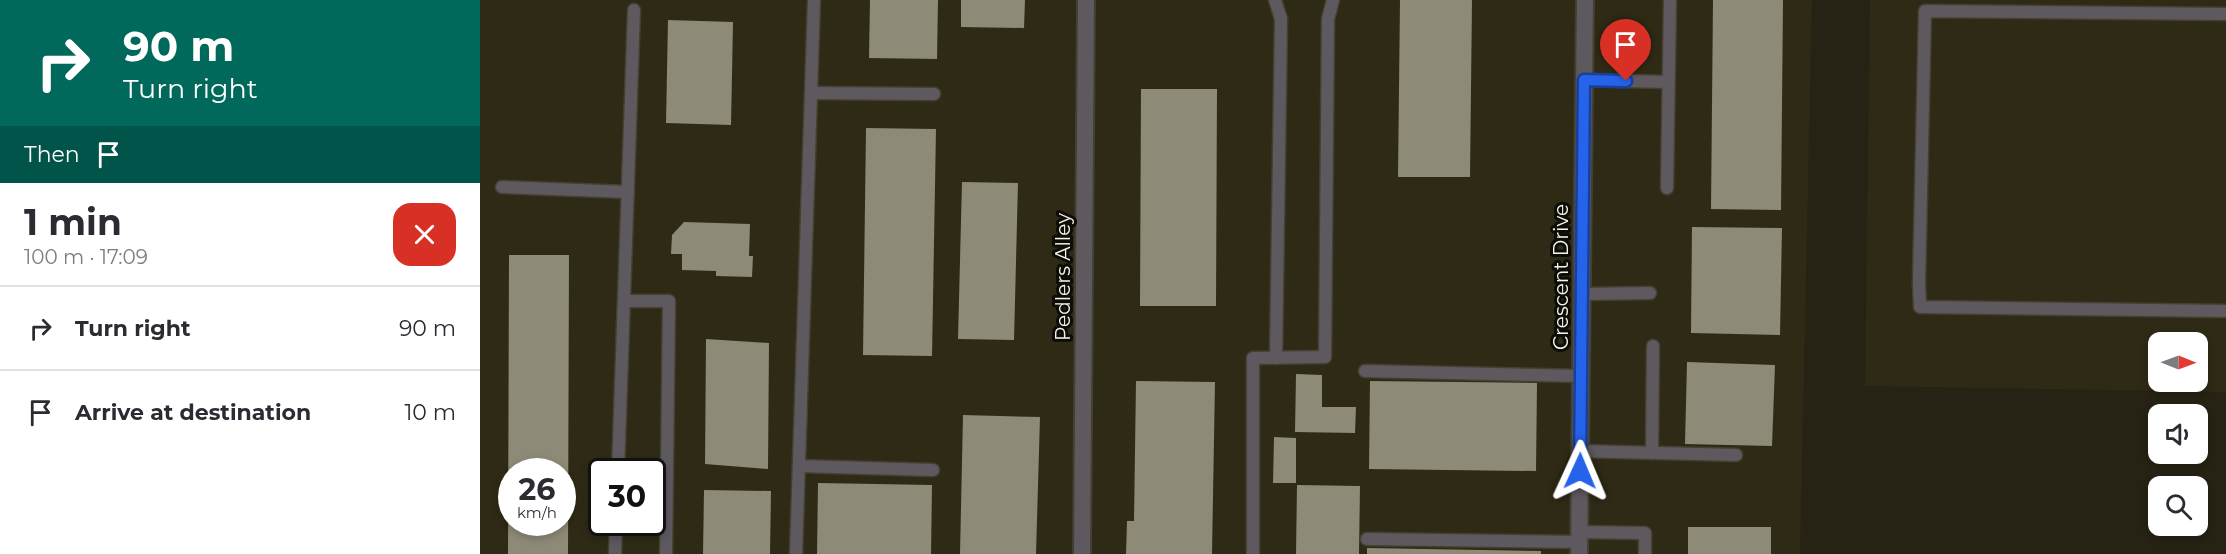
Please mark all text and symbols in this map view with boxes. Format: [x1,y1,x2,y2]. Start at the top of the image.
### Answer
pin [1600,19,1651,81]
text: 90 m [123,20,234,72]
icon: right [24,24,102,102]
icon: arrive [1609,28,1642,61]
text: Turn right [123,72,258,105]
icon: arrive [92,138,125,171]
text: Then [24,141,80,168]
text: 1 min [24,200,122,244]
button: close [393,203,456,266]
street label: Crescent Drive [1549,204,1573,350]
street label: Pedlers Alley [1051,213,1075,341]
text: 100 m · 17:09 [24,245,148,269]
icon: right [24,312,57,345]
text: Turn right [75,315,190,342]
text: 90 m [399,315,456,342]
north arrow [2148,332,2208,392]
map controls [2148,332,2208,536]
icon: arrive [24,396,57,429]
text: Arrive at destination [75,399,311,426]
text: 10 m [404,399,456,426]
button: sound [2148,404,2208,464]
position arrow [1548,439,1612,503]
speed limit sign: 30 [588,458,666,536]
text: 26 [519,471,555,508]
button: search [2148,476,2208,536]
text: km/h [517,503,557,522]

